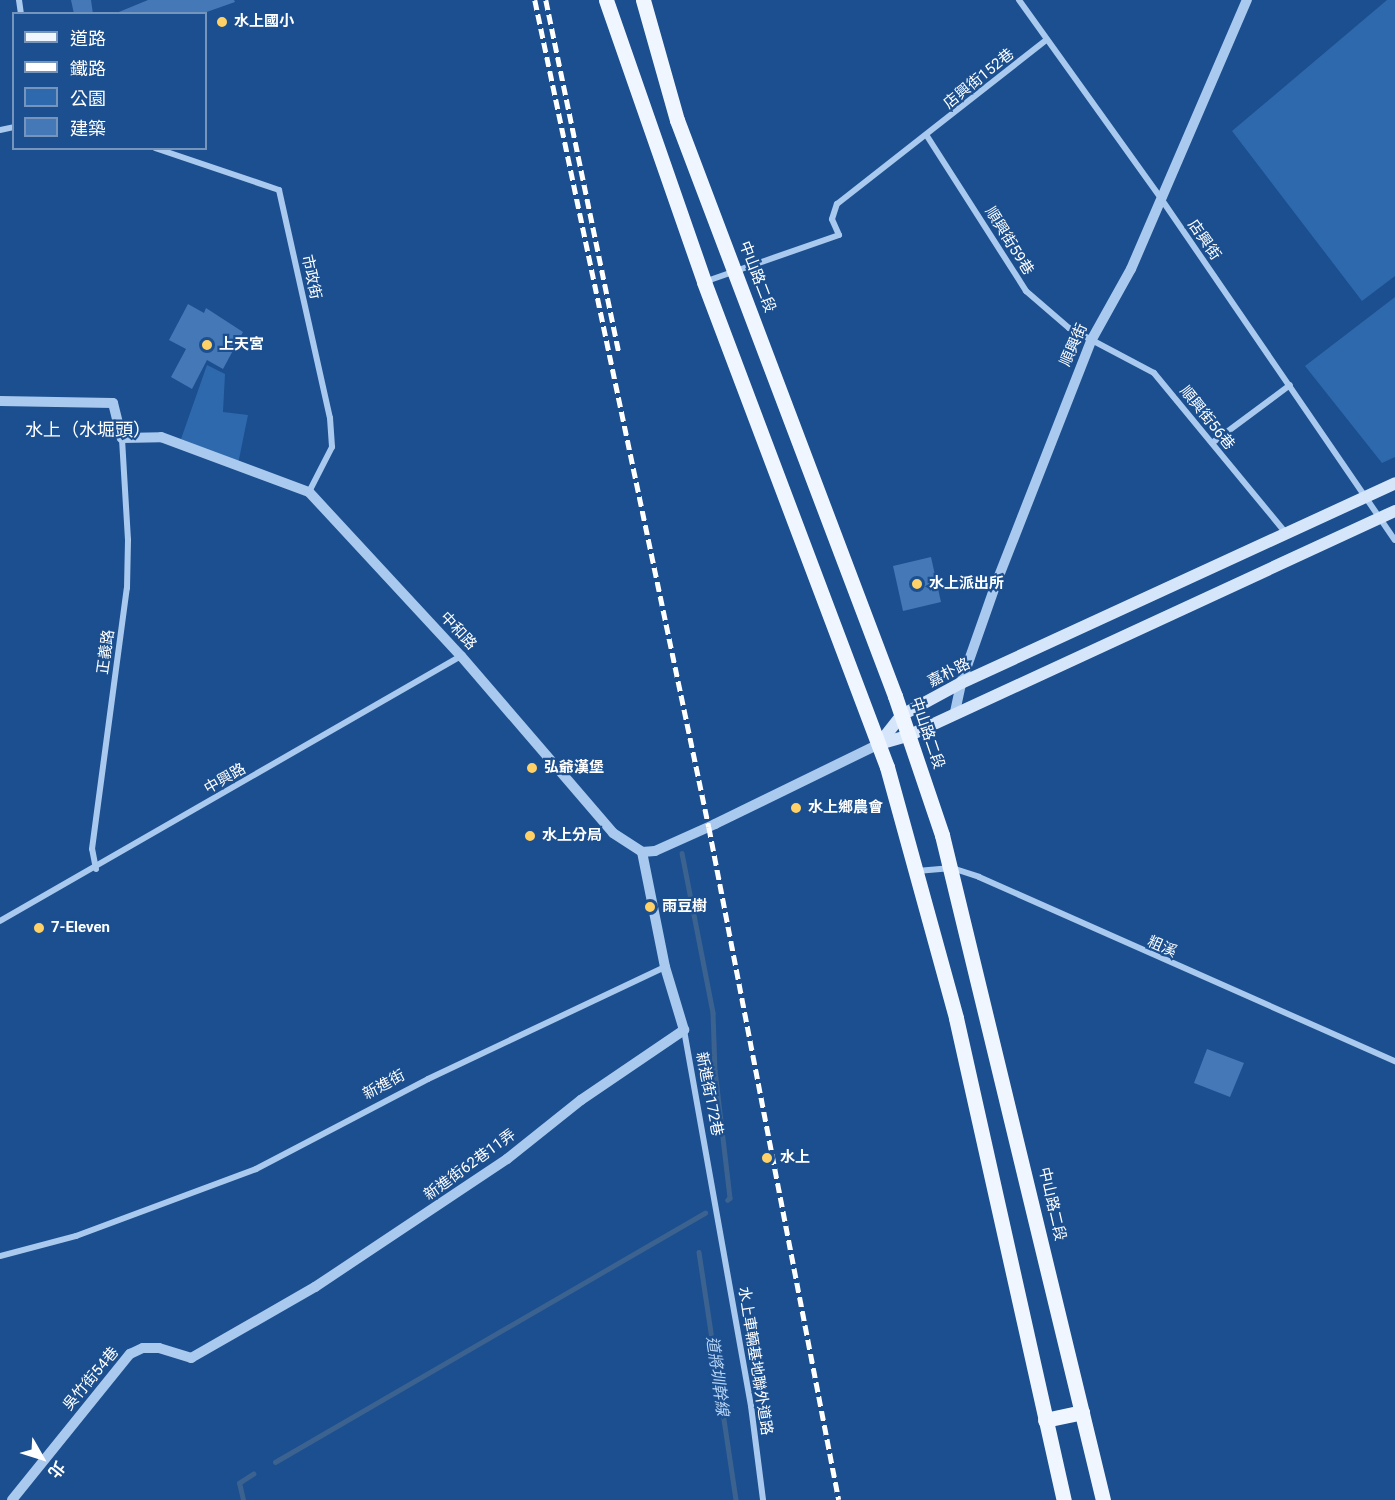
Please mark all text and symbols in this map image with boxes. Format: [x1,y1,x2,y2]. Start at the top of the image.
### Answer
legend [12,12,207,150]
place label: 水上國小 [234,13,294,31]
marker: 水上國小 [215,15,229,29]
text: 道路 [70,28,106,49]
street label: 店興街152巷 [940,45,1018,113]
text: 鐵路 [70,58,106,79]
text: 公園 [70,88,106,109]
text: 建築 [70,118,106,139]
street label: 順興街59巷 [981,204,1037,278]
street label: 店興街 [1184,216,1224,264]
street label: 中山路二段 [735,239,779,315]
street label: 市政街 [298,253,324,301]
street label: 順興街 [1057,321,1091,369]
place label: 上天宮 [219,336,264,354]
marker: 上天宮 [200,338,214,352]
street label: 順興街56巷 [1176,382,1238,454]
district label: 水上（水堀頭） [25,419,151,441]
place label: 水上派出所 [929,575,1004,593]
marker: 水上派出所 [910,577,924,591]
street label: 中和路 [436,608,480,654]
street label: 正義路 [94,628,118,676]
street label: 嘉朴路 [925,655,973,691]
street label: 中山路二段 [906,695,948,771]
place label: 弘爺漢堡 [544,759,604,777]
street label: 中興路 [201,760,249,798]
marker: 弘爺漢堡 [525,761,539,775]
place label: 水上鄉農會 [808,799,883,817]
marker: 水上鄉農會 [789,801,803,815]
place label: 水上分局 [542,827,602,845]
marker: 水上分局 [523,829,537,843]
place label: 雨豆樹 [662,898,707,916]
marker: 雨豆樹 [643,900,657,914]
place label: 7-Eleven [51,919,110,937]
marker: 7-Eleven [32,921,46,935]
street label: 粗溪 [1145,933,1179,961]
street label: 新進街172巷 [692,1050,726,1138]
street label: 新進街 [360,1066,408,1104]
street label: 新進街62巷11弄 [421,1126,519,1204]
marker: 水上 [758,1149,776,1167]
place label: 水上 [780,1149,810,1167]
street label: 中山路二段 [1035,1165,1069,1243]
street label: 水上車輛基地聯外道路 [734,1286,776,1436]
water label: 道將圳幹線 [702,1335,732,1417]
street label: 吳竹街54巷 [59,1344,123,1414]
north arrow [12,1428,72,1488]
text: 北 [44,1457,69,1482]

